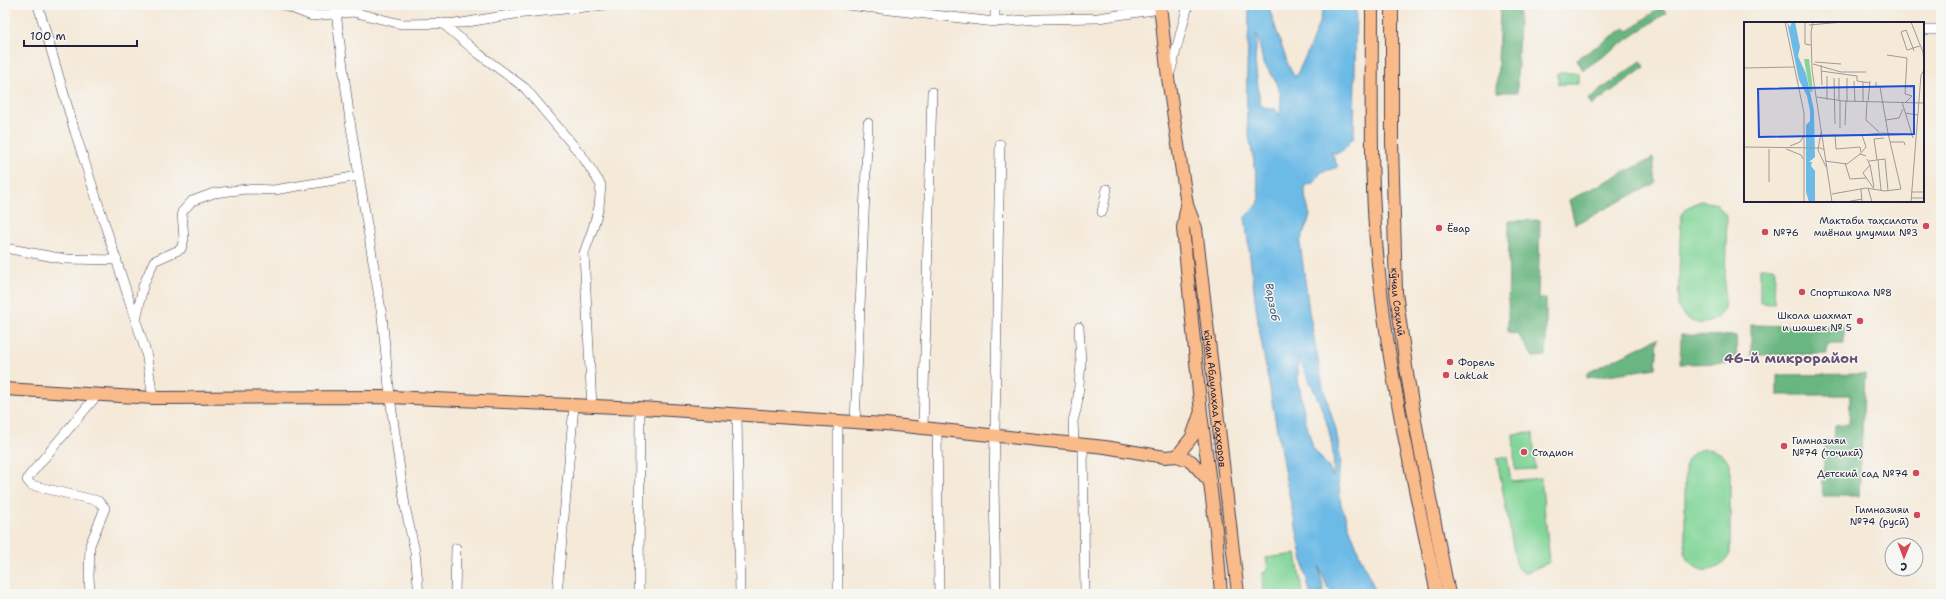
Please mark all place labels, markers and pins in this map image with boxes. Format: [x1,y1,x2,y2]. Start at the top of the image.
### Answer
place label: Мактаби таҳсилоти миёнаи умумии №3 [1814,214,1918,239]
marker: Мактаби таҳсилоти миёнаи умумии №3 [1921,221,1931,231]
place label: Ёвар [1447,222,1471,235]
marker: Ёвар [1434,223,1444,233]
place label: №76 [1773,226,1799,239]
marker: №76 [1760,227,1770,237]
place label: Спортшкола №8 [1810,286,1892,299]
marker: Спортшкола №8 [1797,287,1807,297]
place label: Школа шахмат и шашек № 5 [1777,309,1853,334]
marker: Школа шахмат и шашек № 5 [1855,316,1865,326]
place label: Форель [1458,356,1495,369]
marker: Форель [1445,357,1455,367]
place label: LakLak [1454,369,1489,382]
marker: LakLak [1441,370,1451,380]
place label: Гимназияи №74 (тоҷикӣ) [1792,434,1863,459]
marker: Гимназияи №74 (тоҷикӣ) [1779,441,1789,451]
place label: Стадион [1532,446,1573,459]
marker: Стадион [1519,447,1529,457]
place label: Детский сад №74 [1817,467,1908,480]
marker: Детский сад №74 [1911,468,1921,478]
place label: Гимназияи №74 (русӣ) [1850,503,1909,528]
marker: Гимназияи №74 (русӣ) [1912,510,1922,520]

